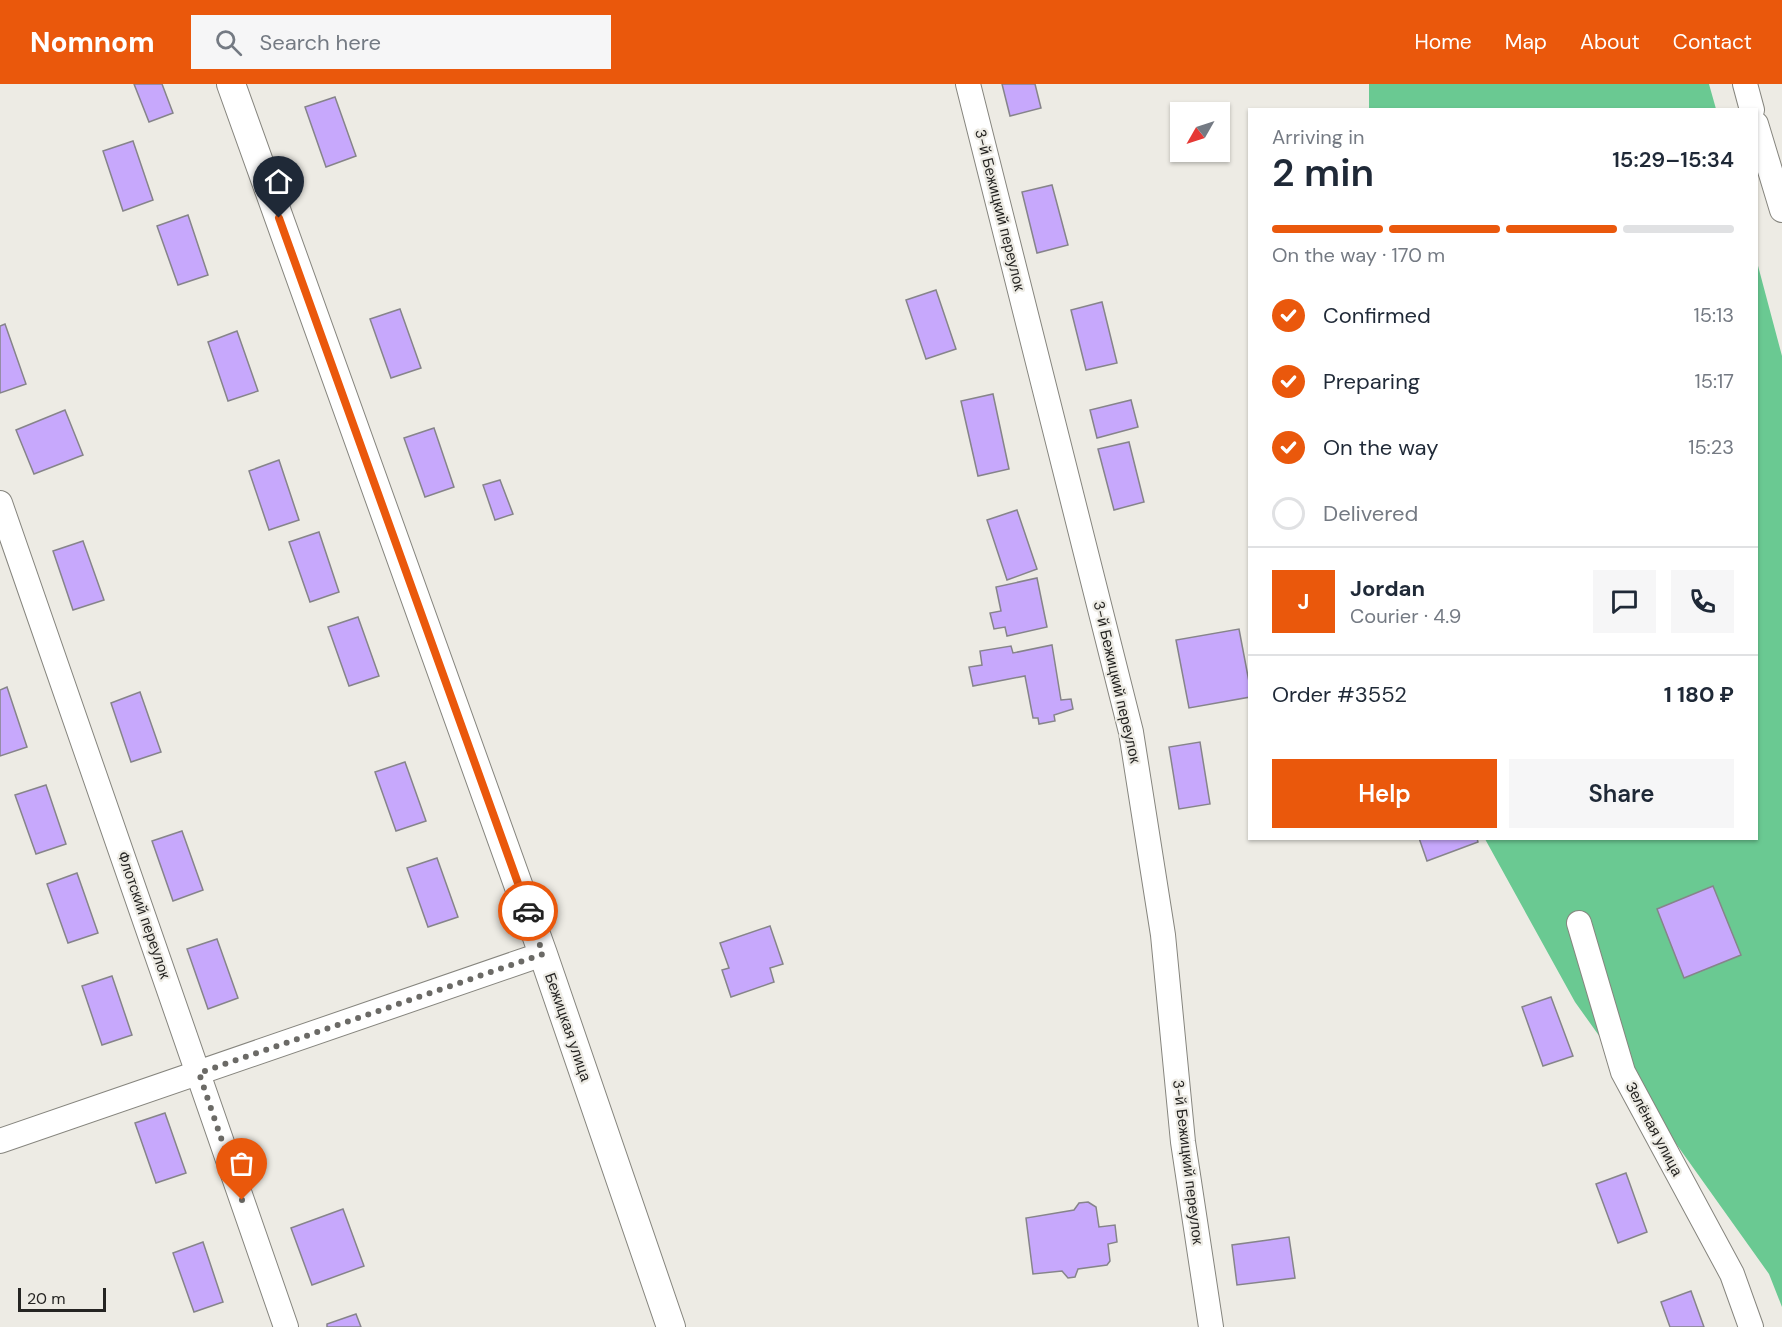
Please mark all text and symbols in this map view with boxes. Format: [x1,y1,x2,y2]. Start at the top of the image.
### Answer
search box [191,15,611,69]
text: Nomnom [30,24,155,61]
icon: search [212,26,245,59]
text: Search here [260,28,381,57]
text: Home [1414,28,1472,56]
text: Map [1505,28,1547,56]
text: About [1580,28,1640,56]
text: Contact [1673,28,1752,56]
north arrow [1170,102,1230,162]
map controls [1170,102,1230,162]
text: Arriving in [1272,124,1364,150]
street label: 3-й Бежицкий переулок [970,127,1030,293]
text: 15:29–15:34 [1612,145,1734,174]
text: 2 min [1272,147,1374,198]
pin [253,156,304,218]
icon: home [262,165,295,198]
text: On the way · 170 m [1272,242,1445,268]
icon: check [1272,299,1305,332]
text: Confirmed [1323,301,1431,330]
text: 15:13 [1693,302,1734,328]
icon: check [1272,365,1305,398]
text: Preparing [1323,367,1420,396]
text: 15:17 [1695,368,1734,394]
icon: check [1272,431,1305,464]
text: On the way [1323,433,1438,462]
text: 15:23 [1688,434,1734,460]
text: Delivered [1323,499,1418,528]
button: chat [1593,570,1656,633]
button: phone [1671,570,1734,633]
text: Jordan [1350,574,1425,603]
text: J [1298,587,1309,616]
street label: 3-й Бежицкий переулок [1089,599,1145,765]
text: Courier · 4.9 [1350,603,1461,629]
text: Order #3552 [1272,680,1407,709]
text: 1 180 ₽ [1664,680,1734,709]
button: Help [1272,759,1497,828]
button: Share [1509,759,1734,828]
street label: Флотский переулок [113,849,175,982]
courier [498,881,558,941]
icon: car [512,895,545,928]
street label: Бежицкая улица [540,970,596,1085]
street label: Зелёная улица [1621,1078,1688,1180]
street label: 3-й Бежицкий переулок [1168,1079,1208,1246]
pin [216,1138,267,1200]
icon: bag [225,1147,258,1180]
scale bar [18,1285,106,1312]
text: 20 m [27,1288,66,1309]

